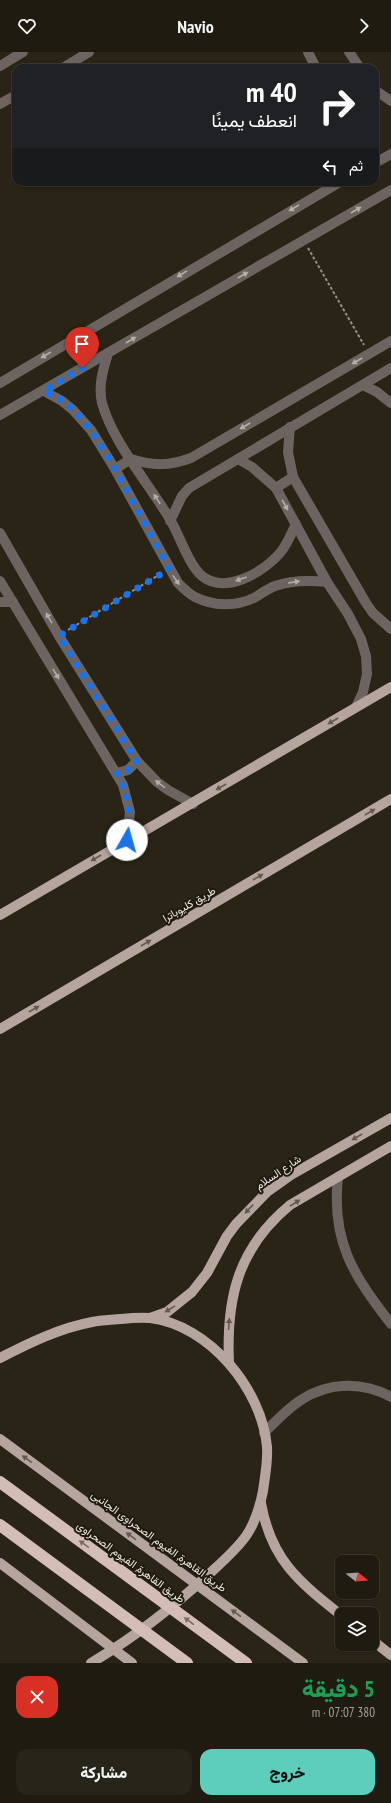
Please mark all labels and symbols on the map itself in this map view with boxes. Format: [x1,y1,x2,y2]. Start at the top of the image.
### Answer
one-way arrow [288,205,300,212]
one-way arrow [350,206,362,213]
one-way arrow [176,271,188,278]
one-way arrow [238,271,249,278]
pin [65,327,99,368]
one-way arrow [125,336,137,343]
one-way arrow [41,351,51,359]
one-way arrow [351,357,363,364]
one-way arrow [239,423,251,430]
one-way arrow [153,494,161,505]
one-way arrow [282,499,288,511]
one-way arrow [172,574,180,585]
one-way arrow [234,576,246,582]
one-way arrow [287,579,300,585]
one-way arrow [45,612,52,624]
one-way arrow [53,668,60,680]
one-way arrow [328,717,338,725]
one-way arrow [154,779,165,788]
one-way arrow [215,783,227,790]
one-way arrow [364,808,376,815]
position arrow [106,819,148,861]
one-way arrow [90,855,102,862]
one-way arrow [252,874,264,881]
street label: طريق كليوباترا [160,883,218,925]
one-way arrow [140,940,152,947]
one-way arrow [28,1006,40,1013]
one-way arrow [351,1134,363,1141]
street label: شارع السلام [252,1151,305,1193]
one-way arrow [289,1199,301,1206]
one-way arrow [245,1204,254,1214]
one-way arrow [164,1306,176,1313]
one-way arrow [225,1318,232,1330]
one-way arrow [21,1455,32,1463]
street label: طريق القاهرة, الفيوم الصحراوى الجانبى [88,1487,230,1595]
street label: طريق القاهرة, الفيوم الصحراوى [74,1518,188,1606]
one-way arrow [126,1532,137,1540]
one-way arrow [79,1540,90,1548]
north arrow [335,1555,379,1599]
one-way arrow [231,1609,241,1617]
one-way arrow [184,1617,194,1625]

